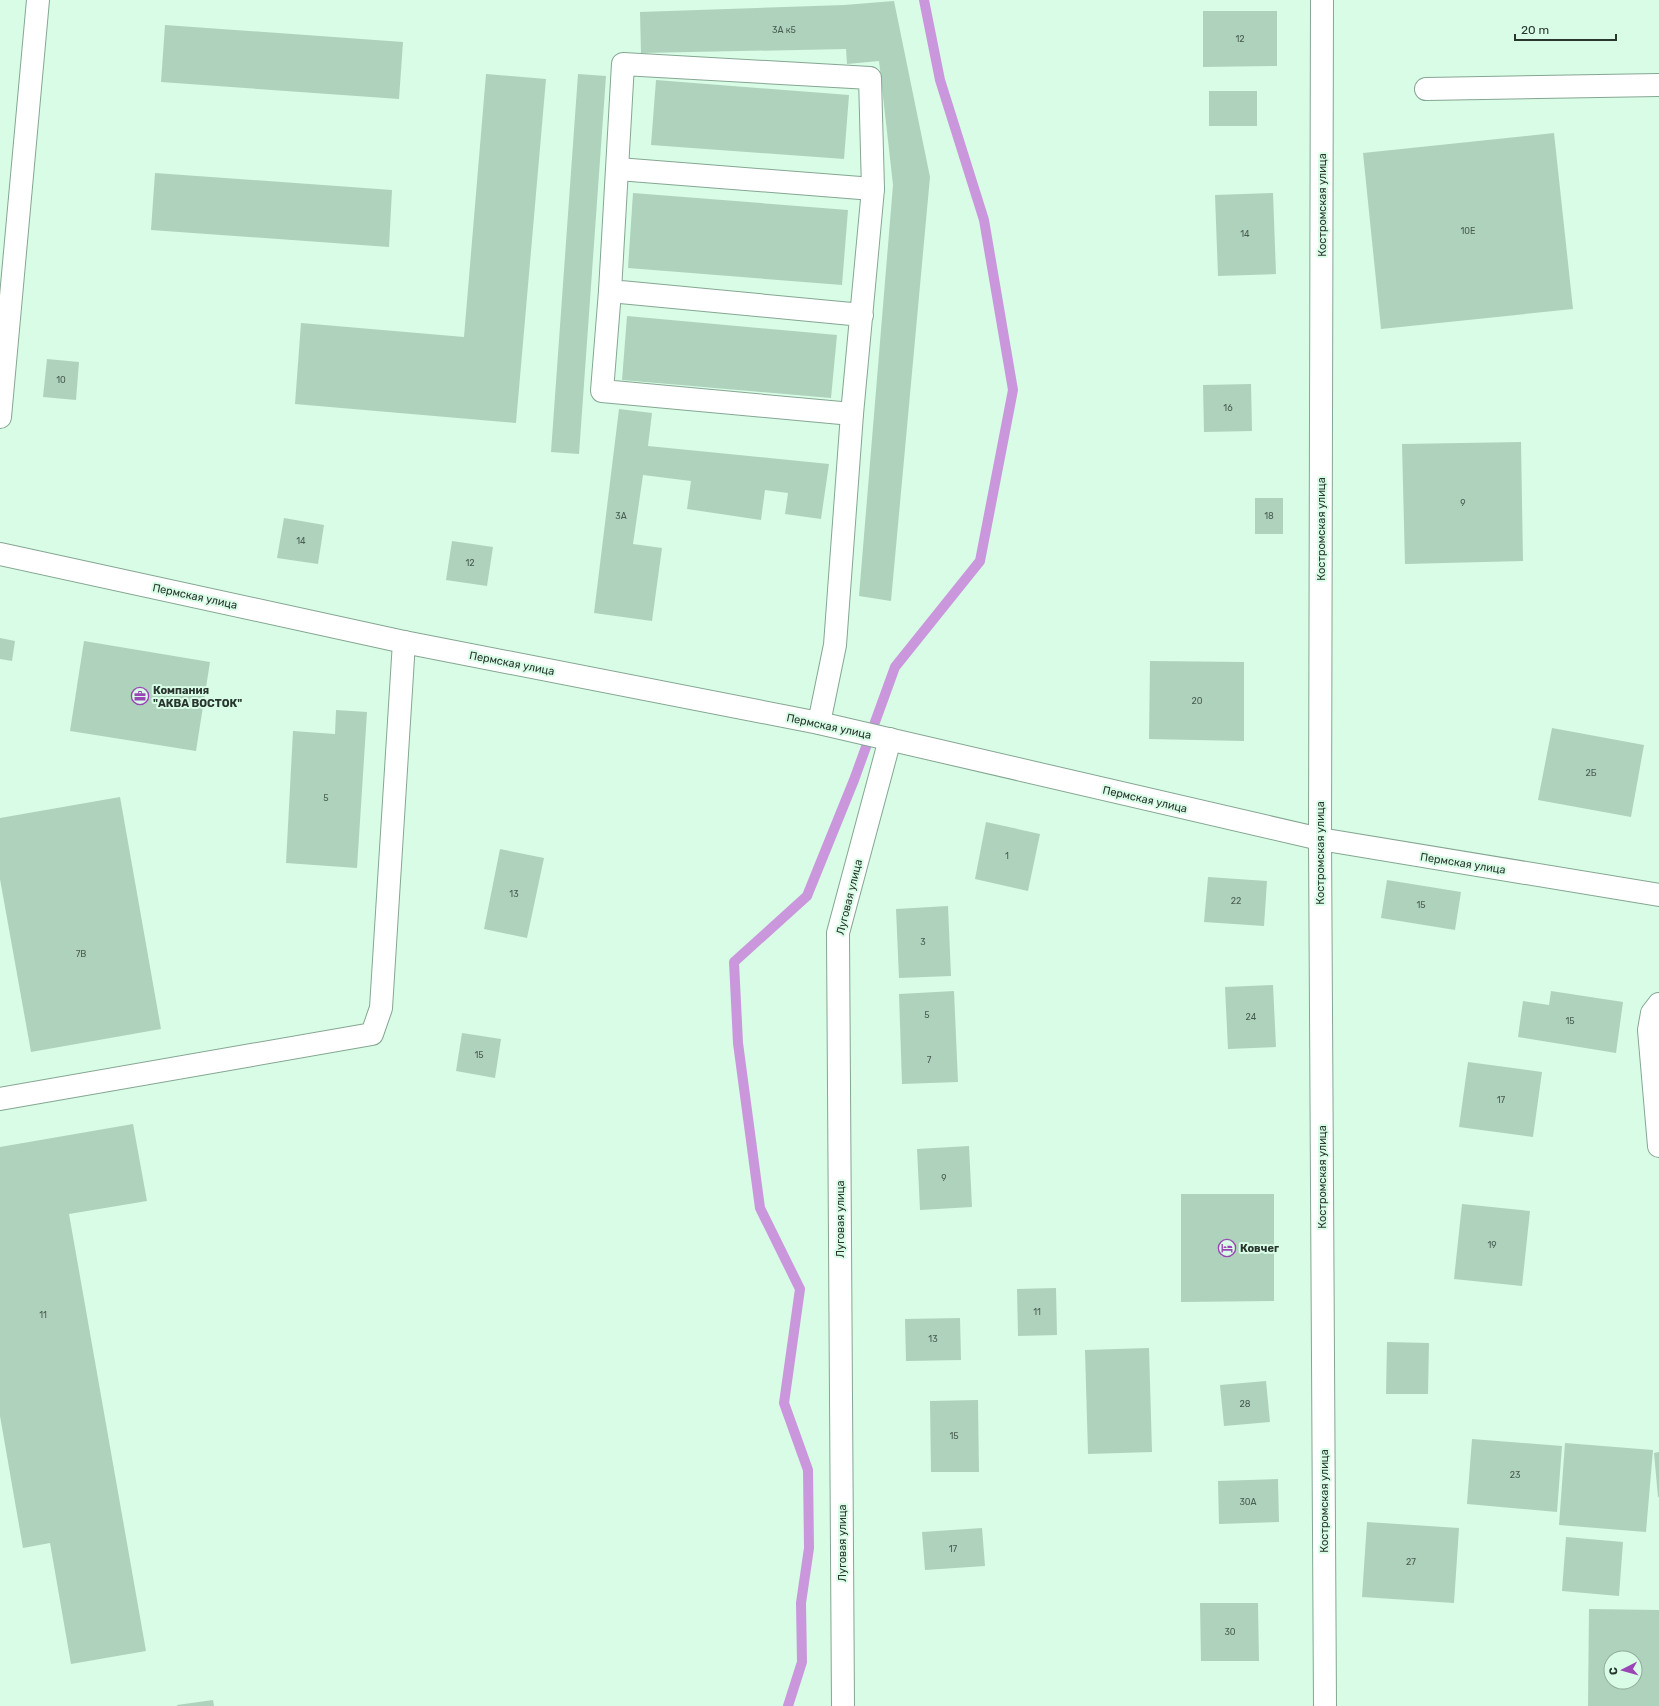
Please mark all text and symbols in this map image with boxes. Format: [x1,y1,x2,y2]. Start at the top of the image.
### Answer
scale bar [1515,16,1616,42]
text: 20 m [1521,23,1549,37]
house number: 3А к5 [772,25,796,35]
house number: 12 [1235,34,1245,44]
street label: Костромская улица [1316,153,1329,257]
house number: 10Е [1460,226,1476,236]
house number: 14 [1240,229,1250,239]
house number: 10 [56,375,66,385]
house number: 16 [1223,403,1233,413]
street label: Костромская улица [1315,477,1328,581]
house number: 9 [1460,498,1466,508]
house number: 3А [615,511,627,521]
house number: 18 [1264,511,1274,521]
house number: 14 [296,536,306,546]
house number: 12 [465,558,475,568]
street label: Пермская улица [151,581,239,612]
street label: Пермская улица [468,649,556,678]
place label: Компания "АКВА ВОСТОК" [153,684,242,710]
office icon: Компания "АКВА ВОСТОК" [130,686,150,706]
house number: 20 [1192,696,1203,706]
street label: Пермская улица [785,711,873,742]
house number: 2Б [1585,768,1597,778]
street label: Пермская улица [1101,783,1188,816]
house number: 5 [323,793,329,803]
street label: Костромская улица [1314,801,1327,905]
street label: Пермская улица [1419,850,1507,877]
house number: 1 [1005,851,1009,861]
street label: Луговая улица [834,858,865,936]
house number: 13 [509,889,519,899]
house number: 22 [1231,896,1241,906]
house number: 15 [1416,900,1426,910]
house number: 3 [920,937,926,947]
house number: 7В [76,949,86,959]
house number: 5 [924,1010,930,1020]
house number: 24 [1246,1012,1257,1022]
house number: 15 [1565,1016,1575,1026]
house number: 15 [474,1050,484,1060]
house number: 7 [927,1055,932,1065]
house number: 17 [1497,1095,1506,1105]
street label: Костромская улица [1316,1125,1329,1229]
house number: 9 [941,1173,947,1183]
street label: Луговая улица [834,1180,847,1258]
hotel icon: Ковчег [1217,1238,1237,1258]
house number: 19 [1487,1240,1497,1250]
place label: Ковчег [1240,1242,1279,1255]
house number: 11 [1033,1307,1041,1317]
house number: 11 [39,1310,47,1320]
house number: 13 [928,1334,938,1344]
house number: 28 [1239,1399,1251,1409]
house number: 15 [949,1431,959,1441]
street label: Костромская улица [1318,1449,1331,1553]
house number: 23 [1510,1470,1520,1480]
house number: 30А [1239,1497,1257,1507]
street label: Луговая улица [836,1504,849,1582]
house number: 17 [949,1544,958,1554]
house number: 27 [1406,1557,1416,1567]
house number: 30 [1224,1627,1236,1637]
north arrow [1603,1650,1643,1690]
text: С [1607,1666,1620,1676]

